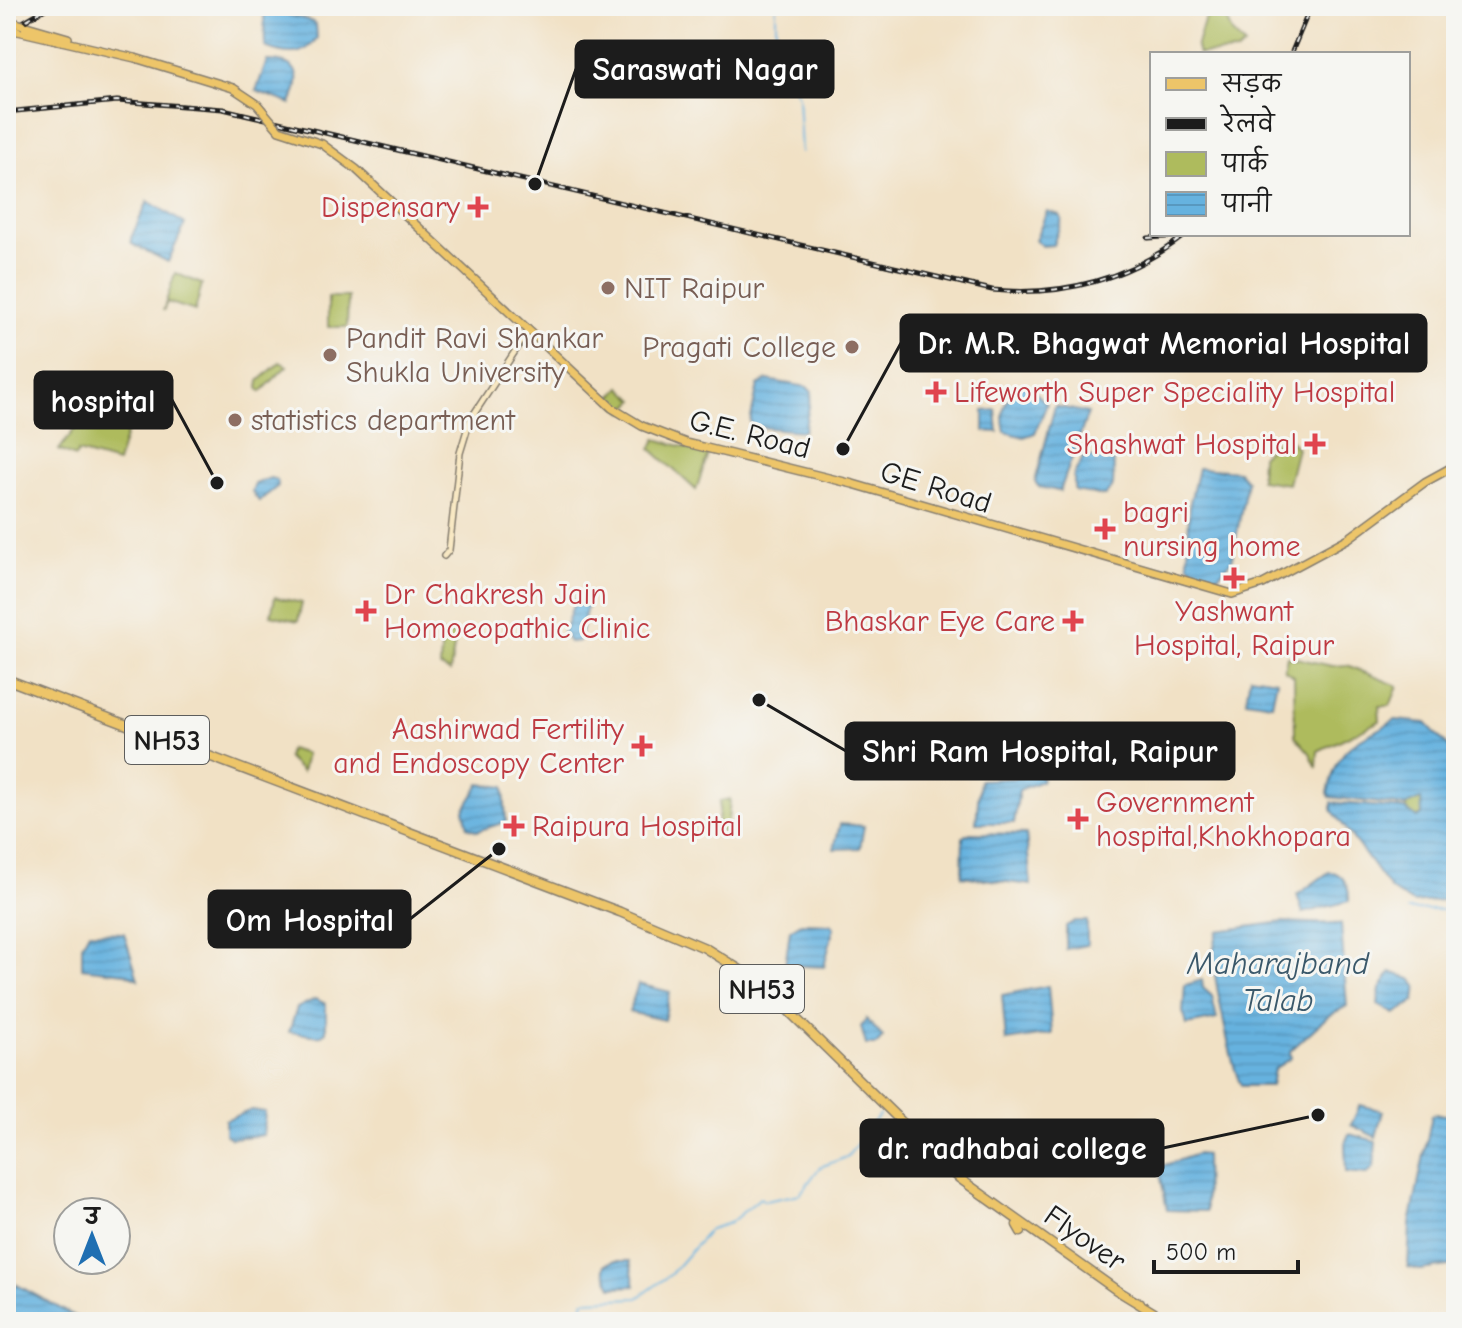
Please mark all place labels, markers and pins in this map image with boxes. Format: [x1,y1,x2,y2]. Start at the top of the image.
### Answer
callout: Saraswati Nagar [576,41,833,97]
place label: Dispensary [321,190,461,225]
marker: Dispensary [467,196,489,218]
place label: NIT Raipur [624,271,764,306]
marker: NIT Raipur [599,279,617,297]
callout: Dr. M.R. Bhagwat Memorial Hospital [901,315,1426,371]
place label: Pandit Ravi Shankar Shukla University [346,321,603,390]
place label: Pragati College [642,330,836,365]
marker: Pragati College [843,338,861,356]
marker: Pandit Ravi Shankar Shukla University [321,346,339,364]
callout: hospital [35,372,172,428]
place label: Lifeworth Super Speciality Hospital [954,375,1395,410]
marker: Lifeworth Super Speciality Hospital [925,381,947,403]
place label: statistics department [251,403,516,438]
marker: statistics department [226,411,244,429]
place label: Shashwat Hospital [1067,427,1297,462]
marker: Shashwat Hospital [1304,433,1326,455]
place label: bagri nursing home [1123,495,1300,564]
marker: bagri nursing home [1094,518,1116,540]
marker: Yashwant Hospital, Raipur [1223,567,1245,589]
place label: Dr Chakresh Jain Homoeopathic Clinic [384,577,650,646]
place label: Yashwant Hospital, Raipur [1134,594,1334,663]
marker: Dr Chakresh Jain Homoeopathic Clinic [355,600,377,622]
place label: Bhaskar Eye Care [825,604,1055,639]
marker: Bhaskar Eye Care [1062,610,1084,632]
place label: Aashirwad Fertility and Endoscopy Center [333,712,625,781]
callout: Shri Ram Hospital, Raipur [846,723,1234,779]
marker: Aashirwad Fertility and Endoscopy Center [631,735,653,757]
place label: Government hospital,Khokhopara [1096,785,1351,854]
marker: Government hospital,Khokhopara [1067,808,1089,830]
place label: Raipura Hospital [532,809,742,844]
marker: Raipura Hospital [503,815,525,837]
callout: Om Hospital [209,891,410,947]
callout: dr. radhabai college [861,1120,1163,1176]

